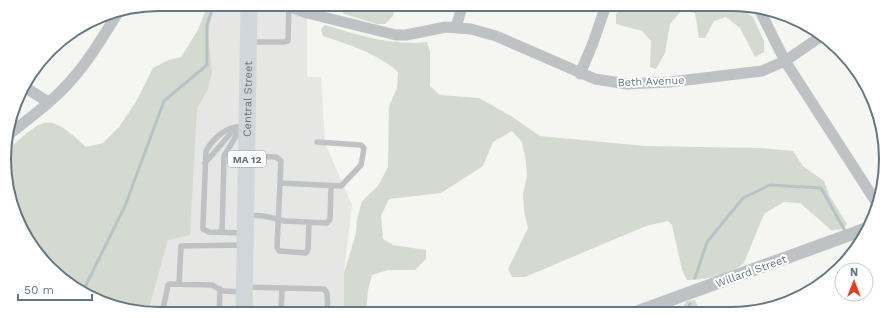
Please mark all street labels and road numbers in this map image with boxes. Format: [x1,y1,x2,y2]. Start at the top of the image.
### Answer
street label: Central Street [241,61,255,137]
street label: Beth Avenue [617,74,685,89]
road number: MA 12 [228,151,266,167]
street label: Willard Street [714,252,789,290]

